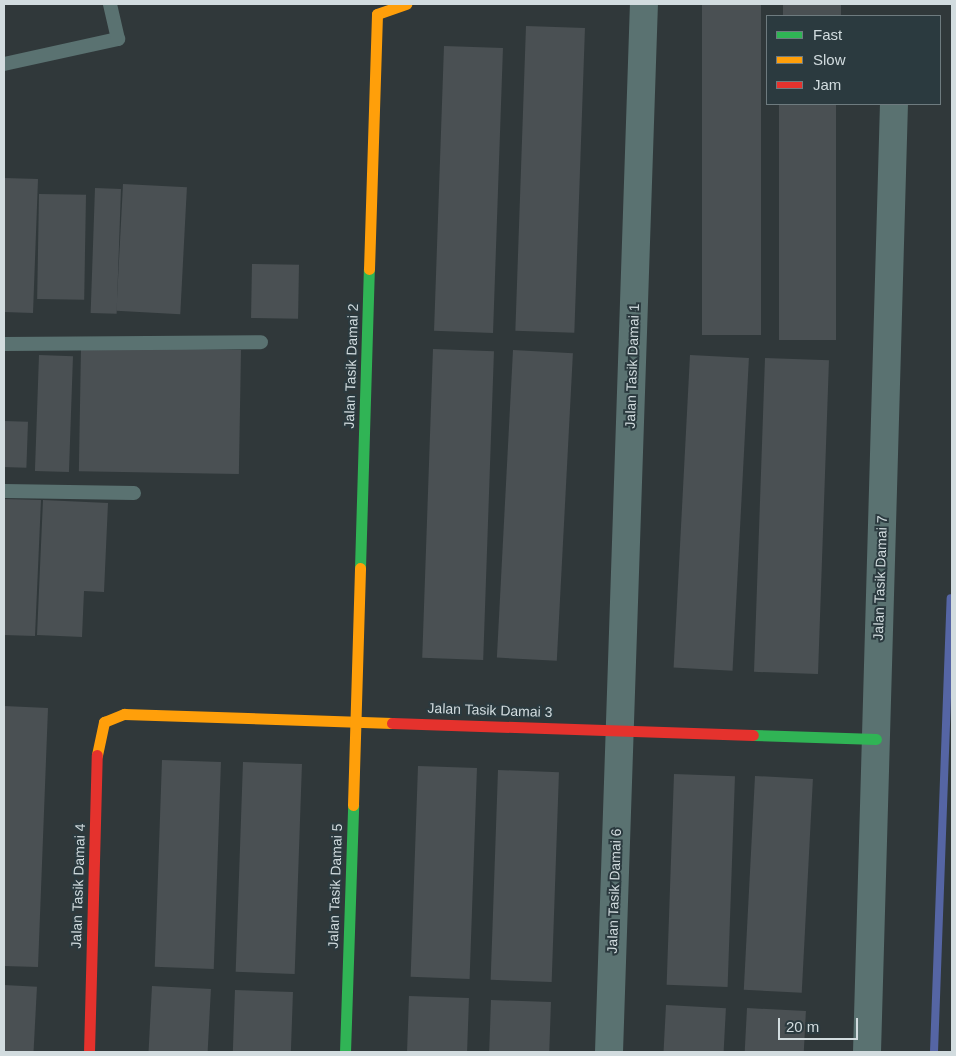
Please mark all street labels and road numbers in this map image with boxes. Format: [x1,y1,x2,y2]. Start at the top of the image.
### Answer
street label: Jalan Tasik Damai 2 [340,303,362,429]
street label: Jalan Tasik Damai 1 [621,303,643,429]
street label: Jalan Tasik Damai 7 [869,515,891,641]
street label: Jalan Tasik Damai 3 [427,699,553,721]
street label: Jalan Tasik Damai 4 [67,823,89,949]
street label: Jalan Tasik Damai 5 [324,823,346,949]
street label: Jalan Tasik Damai 6 [603,828,625,954]

